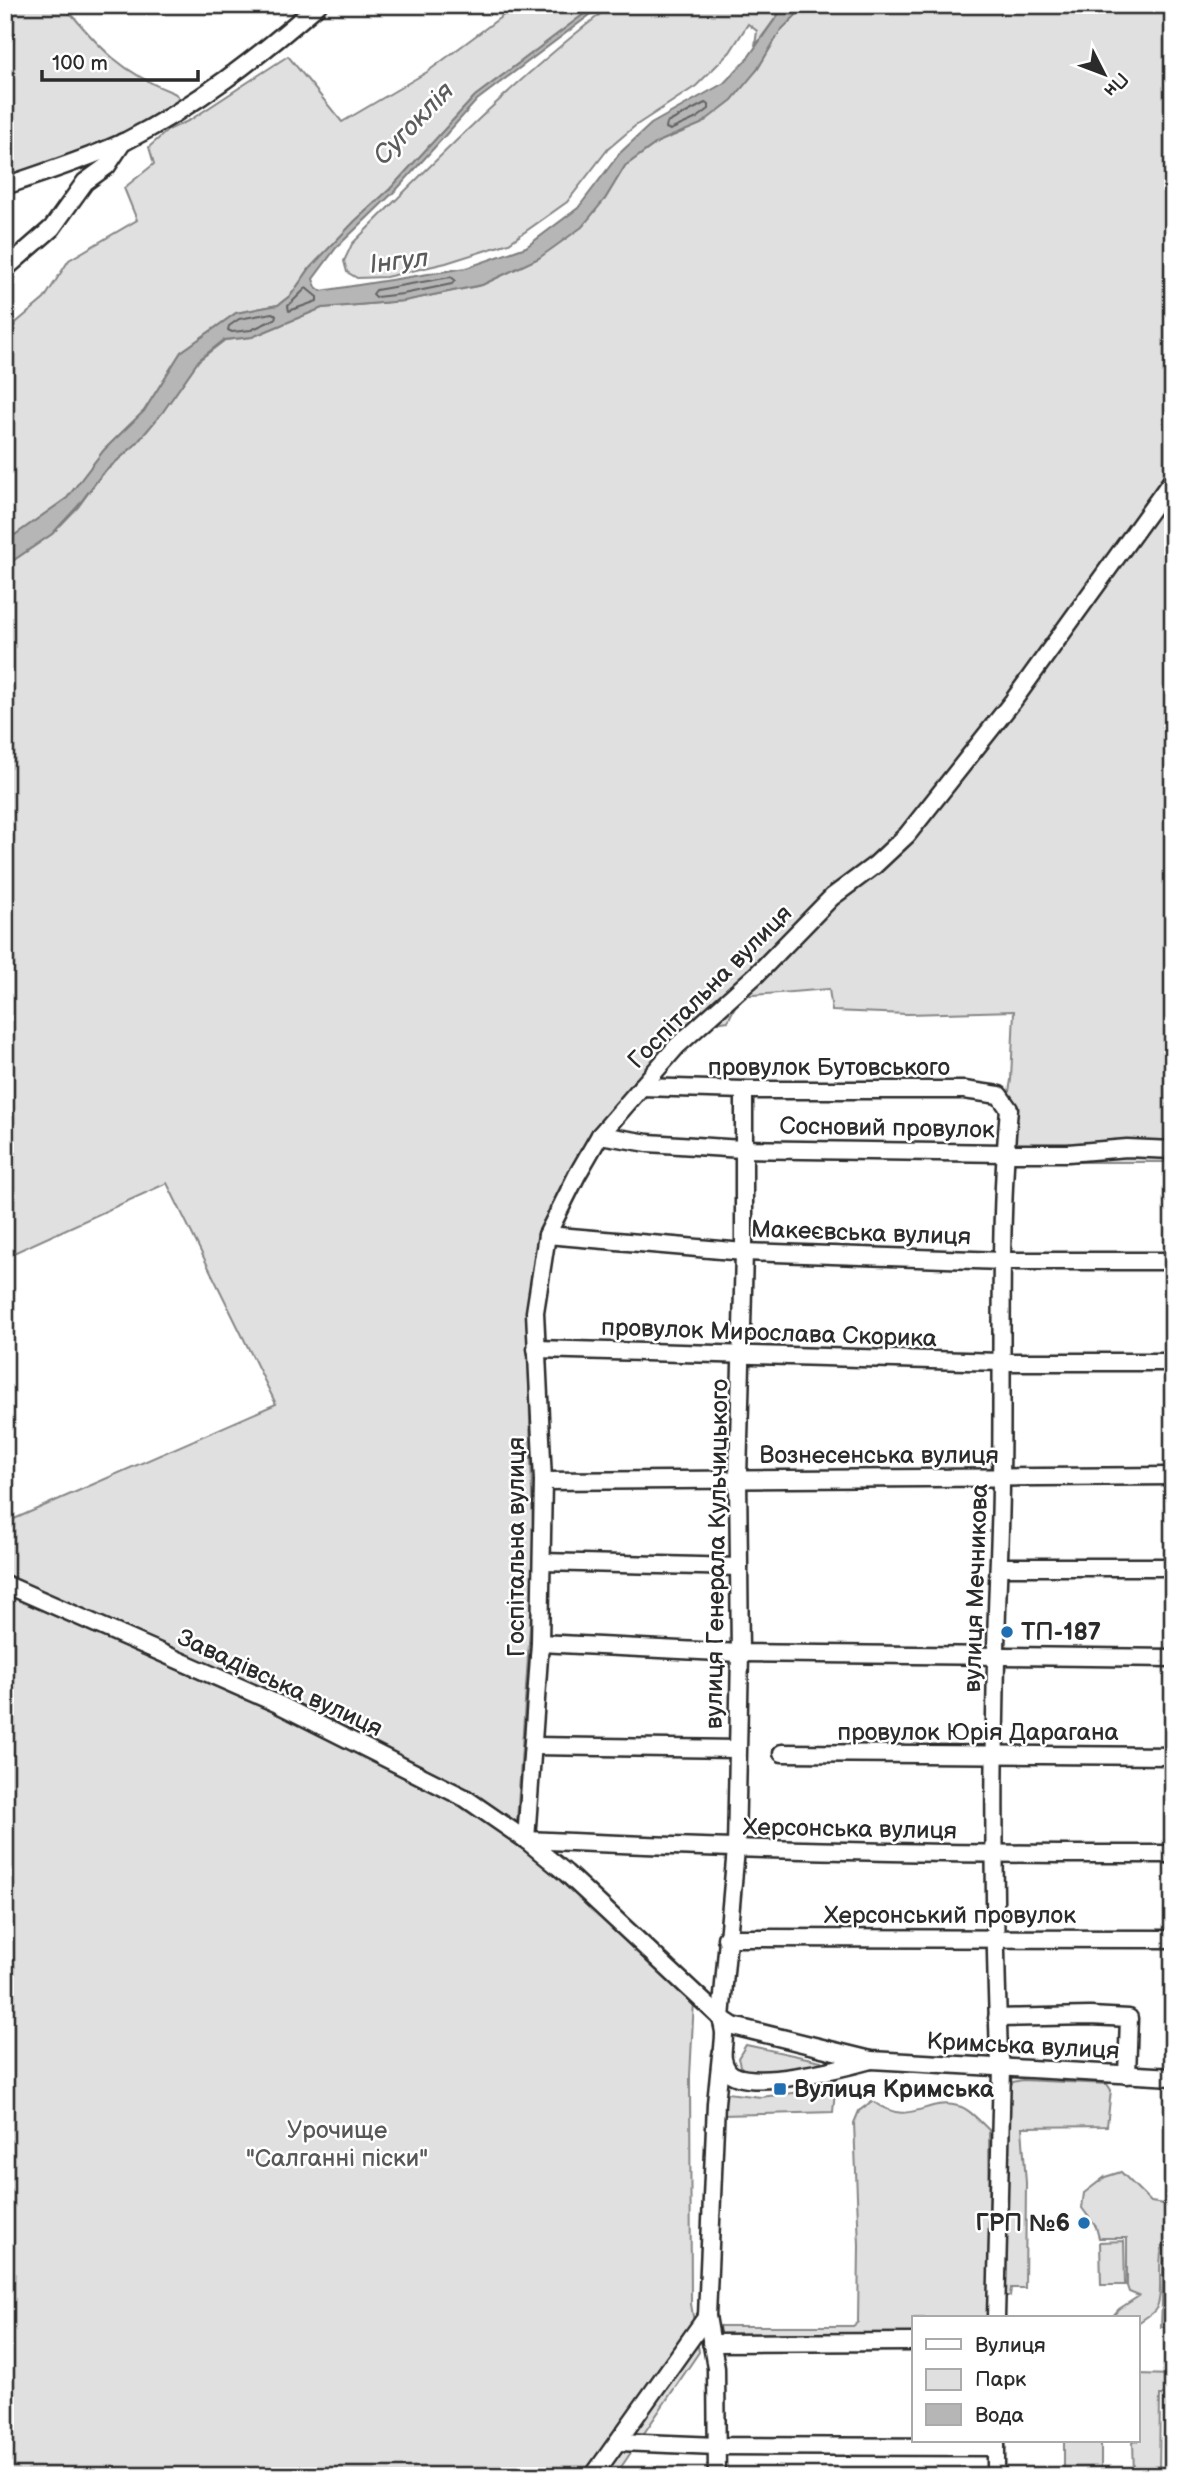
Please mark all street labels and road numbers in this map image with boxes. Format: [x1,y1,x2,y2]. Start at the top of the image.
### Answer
street label: Госпітальна вулиця [622,899,798,1075]
street label: провулок Бутовського [708,1053,950,1082]
street label: Сосновий провулок [779,1112,995,1144]
street label: Макеєвська вулиця [750,1215,972,1251]
street label: провулок Мирослава Скорика [601,1313,937,1353]
street label: вулиця Генерала Кульчицького [699,1379,735,1729]
street label: Госпітальна вулиця [502,1437,531,1657]
street label: Вознесенська вулиця [759,1441,999,1470]
street label: вулиця Мечникова [958,1483,994,1693]
street label: Завадівська вулиця [173,1623,387,1743]
street label: провулок Юрія Дарагана [837,1718,1119,1747]
street label: Херсонська вулиця [743,1813,957,1845]
street label: Херсонський провулок [824,1901,1076,1930]
street label: Кримська вулиця [926,2026,1120,2066]

